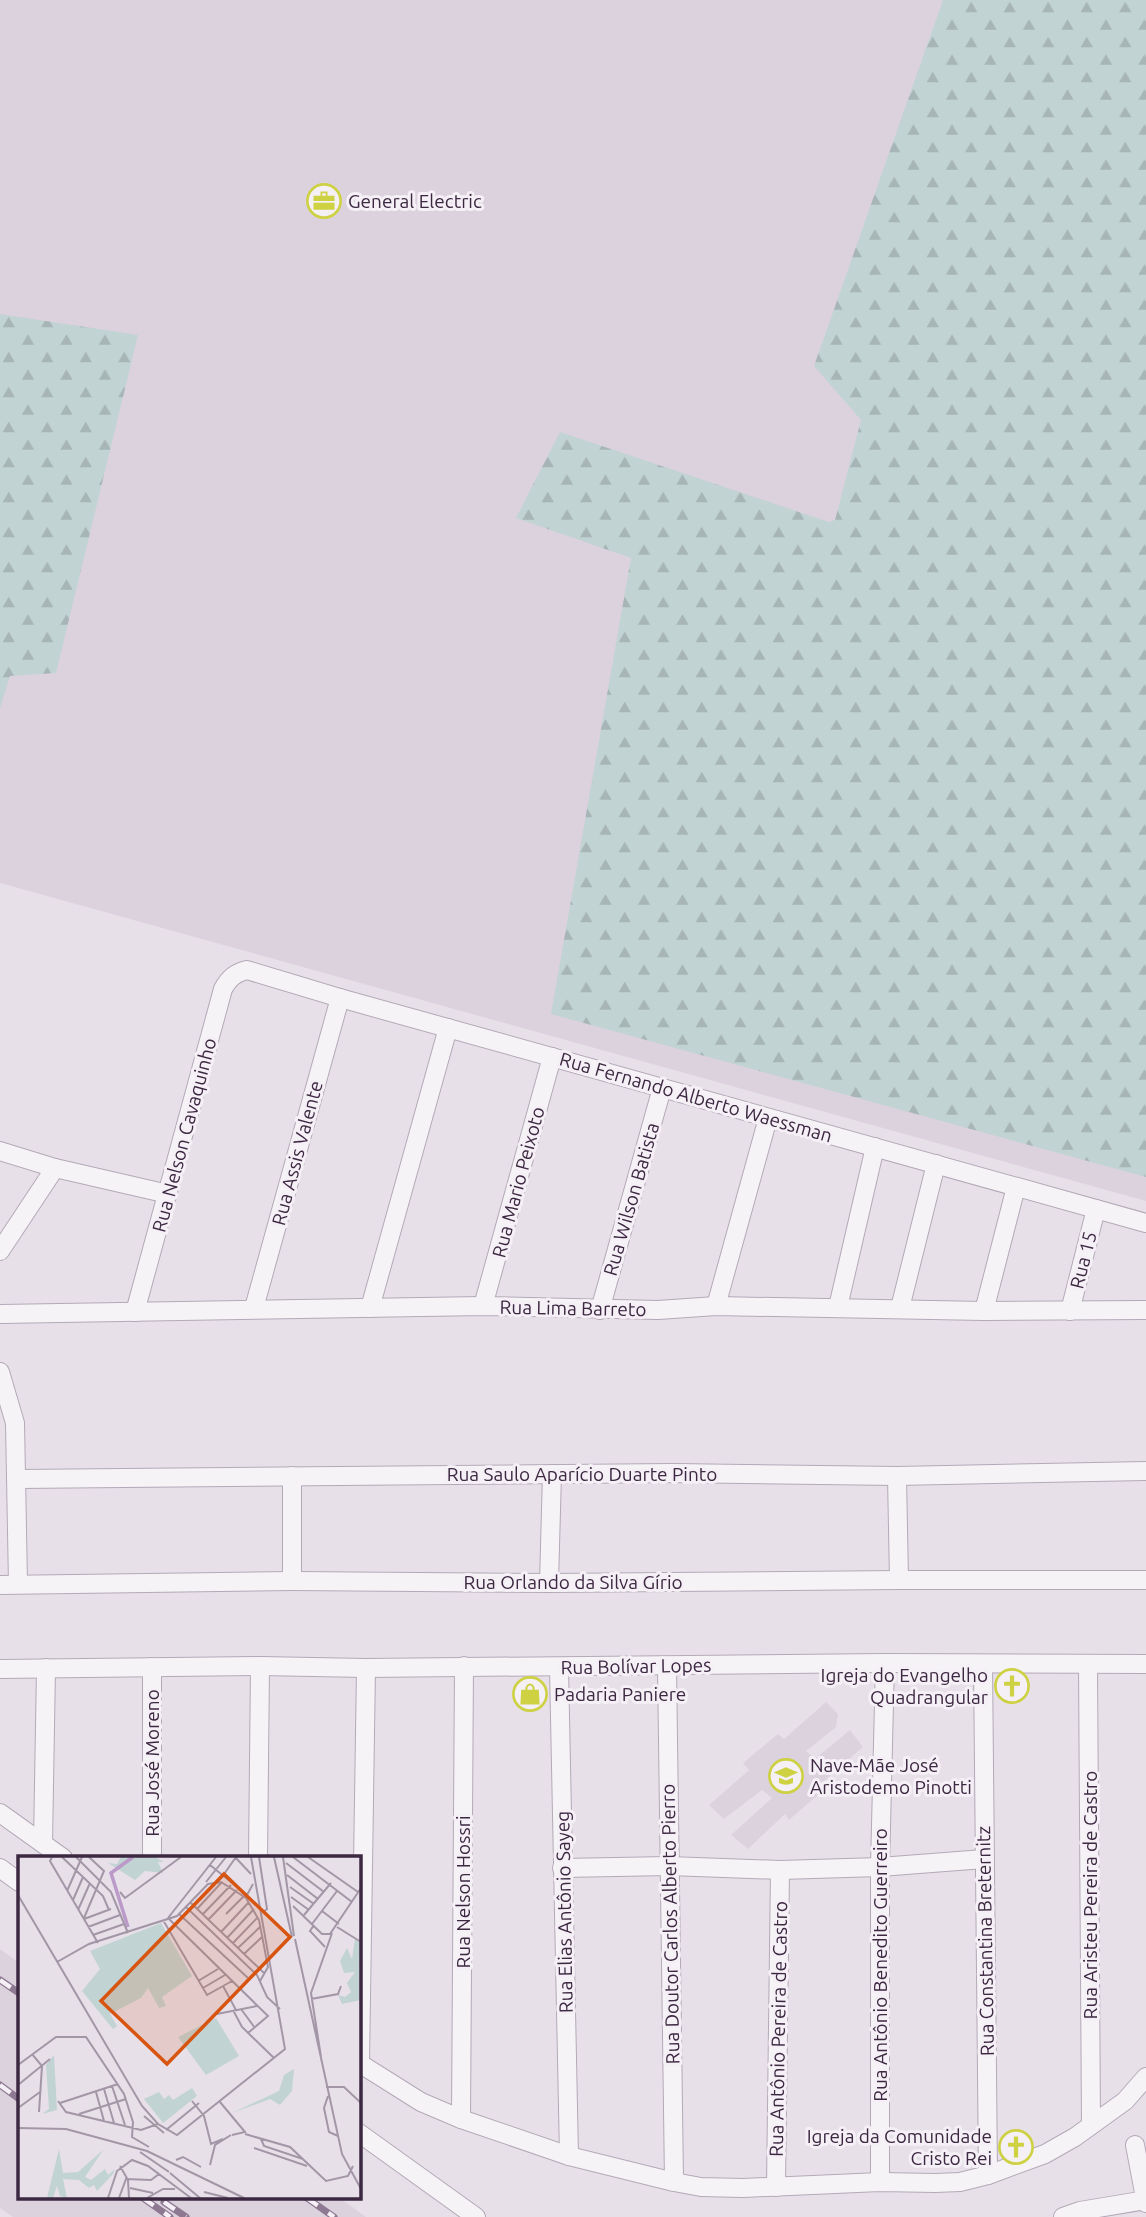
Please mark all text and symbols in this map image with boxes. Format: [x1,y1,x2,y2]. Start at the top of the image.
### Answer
office icon: General Electric [305,182,343,220]
place label: General Electric [348,190,482,212]
street label: Rua Nelson Cavaquinho [147,1035,221,1235]
street label: Rua Fernando Alberto Waessman [557,1047,835,1147]
street label: Rua Assis Valente [267,1078,327,1228]
street label: Rua Mario Peixoto [487,1104,549,1260]
street label: Rua Wilson Batista [599,1120,663,1278]
street label: Rua 15 [1065,1229,1101,1291]
street label: Rua Lima Barreto [499,1296,647,1320]
street label: Rua Saulo Aparício Duarte Pinto [447,1463,717,1485]
street label: Rua Orlando da Silva Gírio [463,1571,683,1593]
street label: Rua Bolívar Lopes [560,1654,712,1678]
place label: Igreja do Evangelho Quadrangular [821,1664,988,1708]
church icon: Igreja do Evangelho Quadrangular [993,1667,1031,1705]
shop icon: Padaria Paniere [511,1675,549,1713]
place label: Padaria Paniere [554,1683,686,1705]
street label: Rua José Moreno [141,1689,163,1837]
place label: Nave-Mãe José Aristodemo Pinotti [810,1754,972,1798]
school or university icon: Nave-Mãe José Aristodemo Pinotti [767,1757,805,1795]
street label: Rua Aristeu Pereira de Castro [1079,1771,1101,2019]
street label: Rua Doutor Carlos Alberto Pierro [657,1784,683,2064]
street label: Rua Elias Antônio Sayeg [551,1811,577,2013]
street label: Rua Nelson Hossri [452,1815,474,1969]
street label: Rua Constantina Breternitz [972,1825,998,2056]
street label: Rua Antônio Benedito Guerreiro [869,1828,891,2102]
inset map [18,1856,360,2200]
street label: Rua Antônio Pereira de Castro [765,1901,791,2157]
place label: Igreja da Comunidade Cristo Rei [807,2125,992,2169]
church icon: Igreja da Comunidade Cristo Rei [997,2128,1035,2166]

